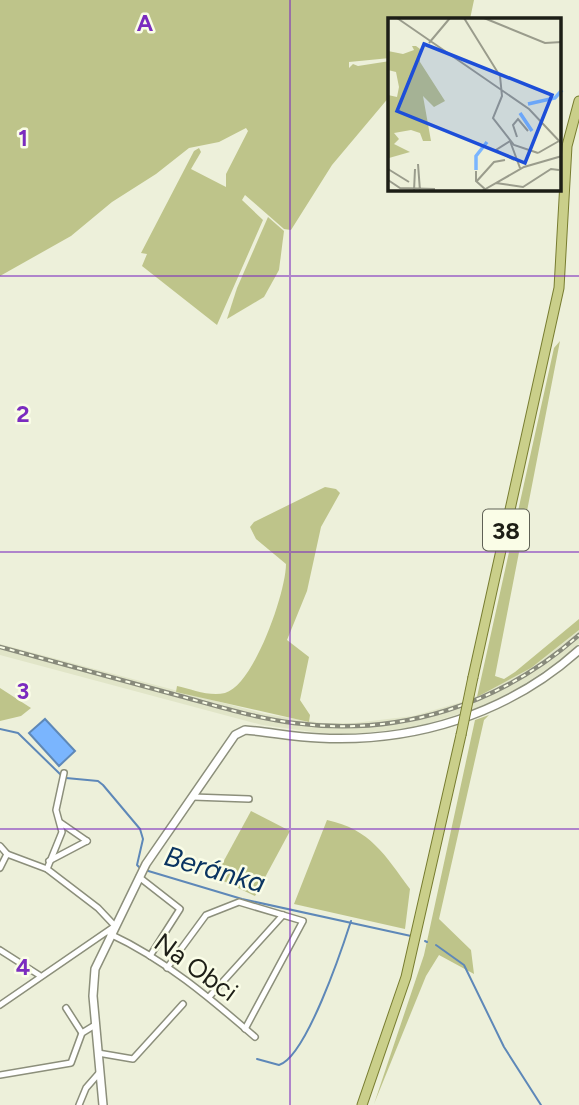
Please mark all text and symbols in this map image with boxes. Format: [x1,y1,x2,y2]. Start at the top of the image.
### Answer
text: A [137,9,154,37]
inset map [388,18,562,191]
text: 1 [18,124,28,152]
text: 2 [16,400,30,428]
road number: 38 [483,509,529,550]
text: 3 [17,677,29,705]
water label: Beránka [160,838,270,900]
street label: Na Obci [148,926,244,1008]
text: 4 [16,953,30,981]

